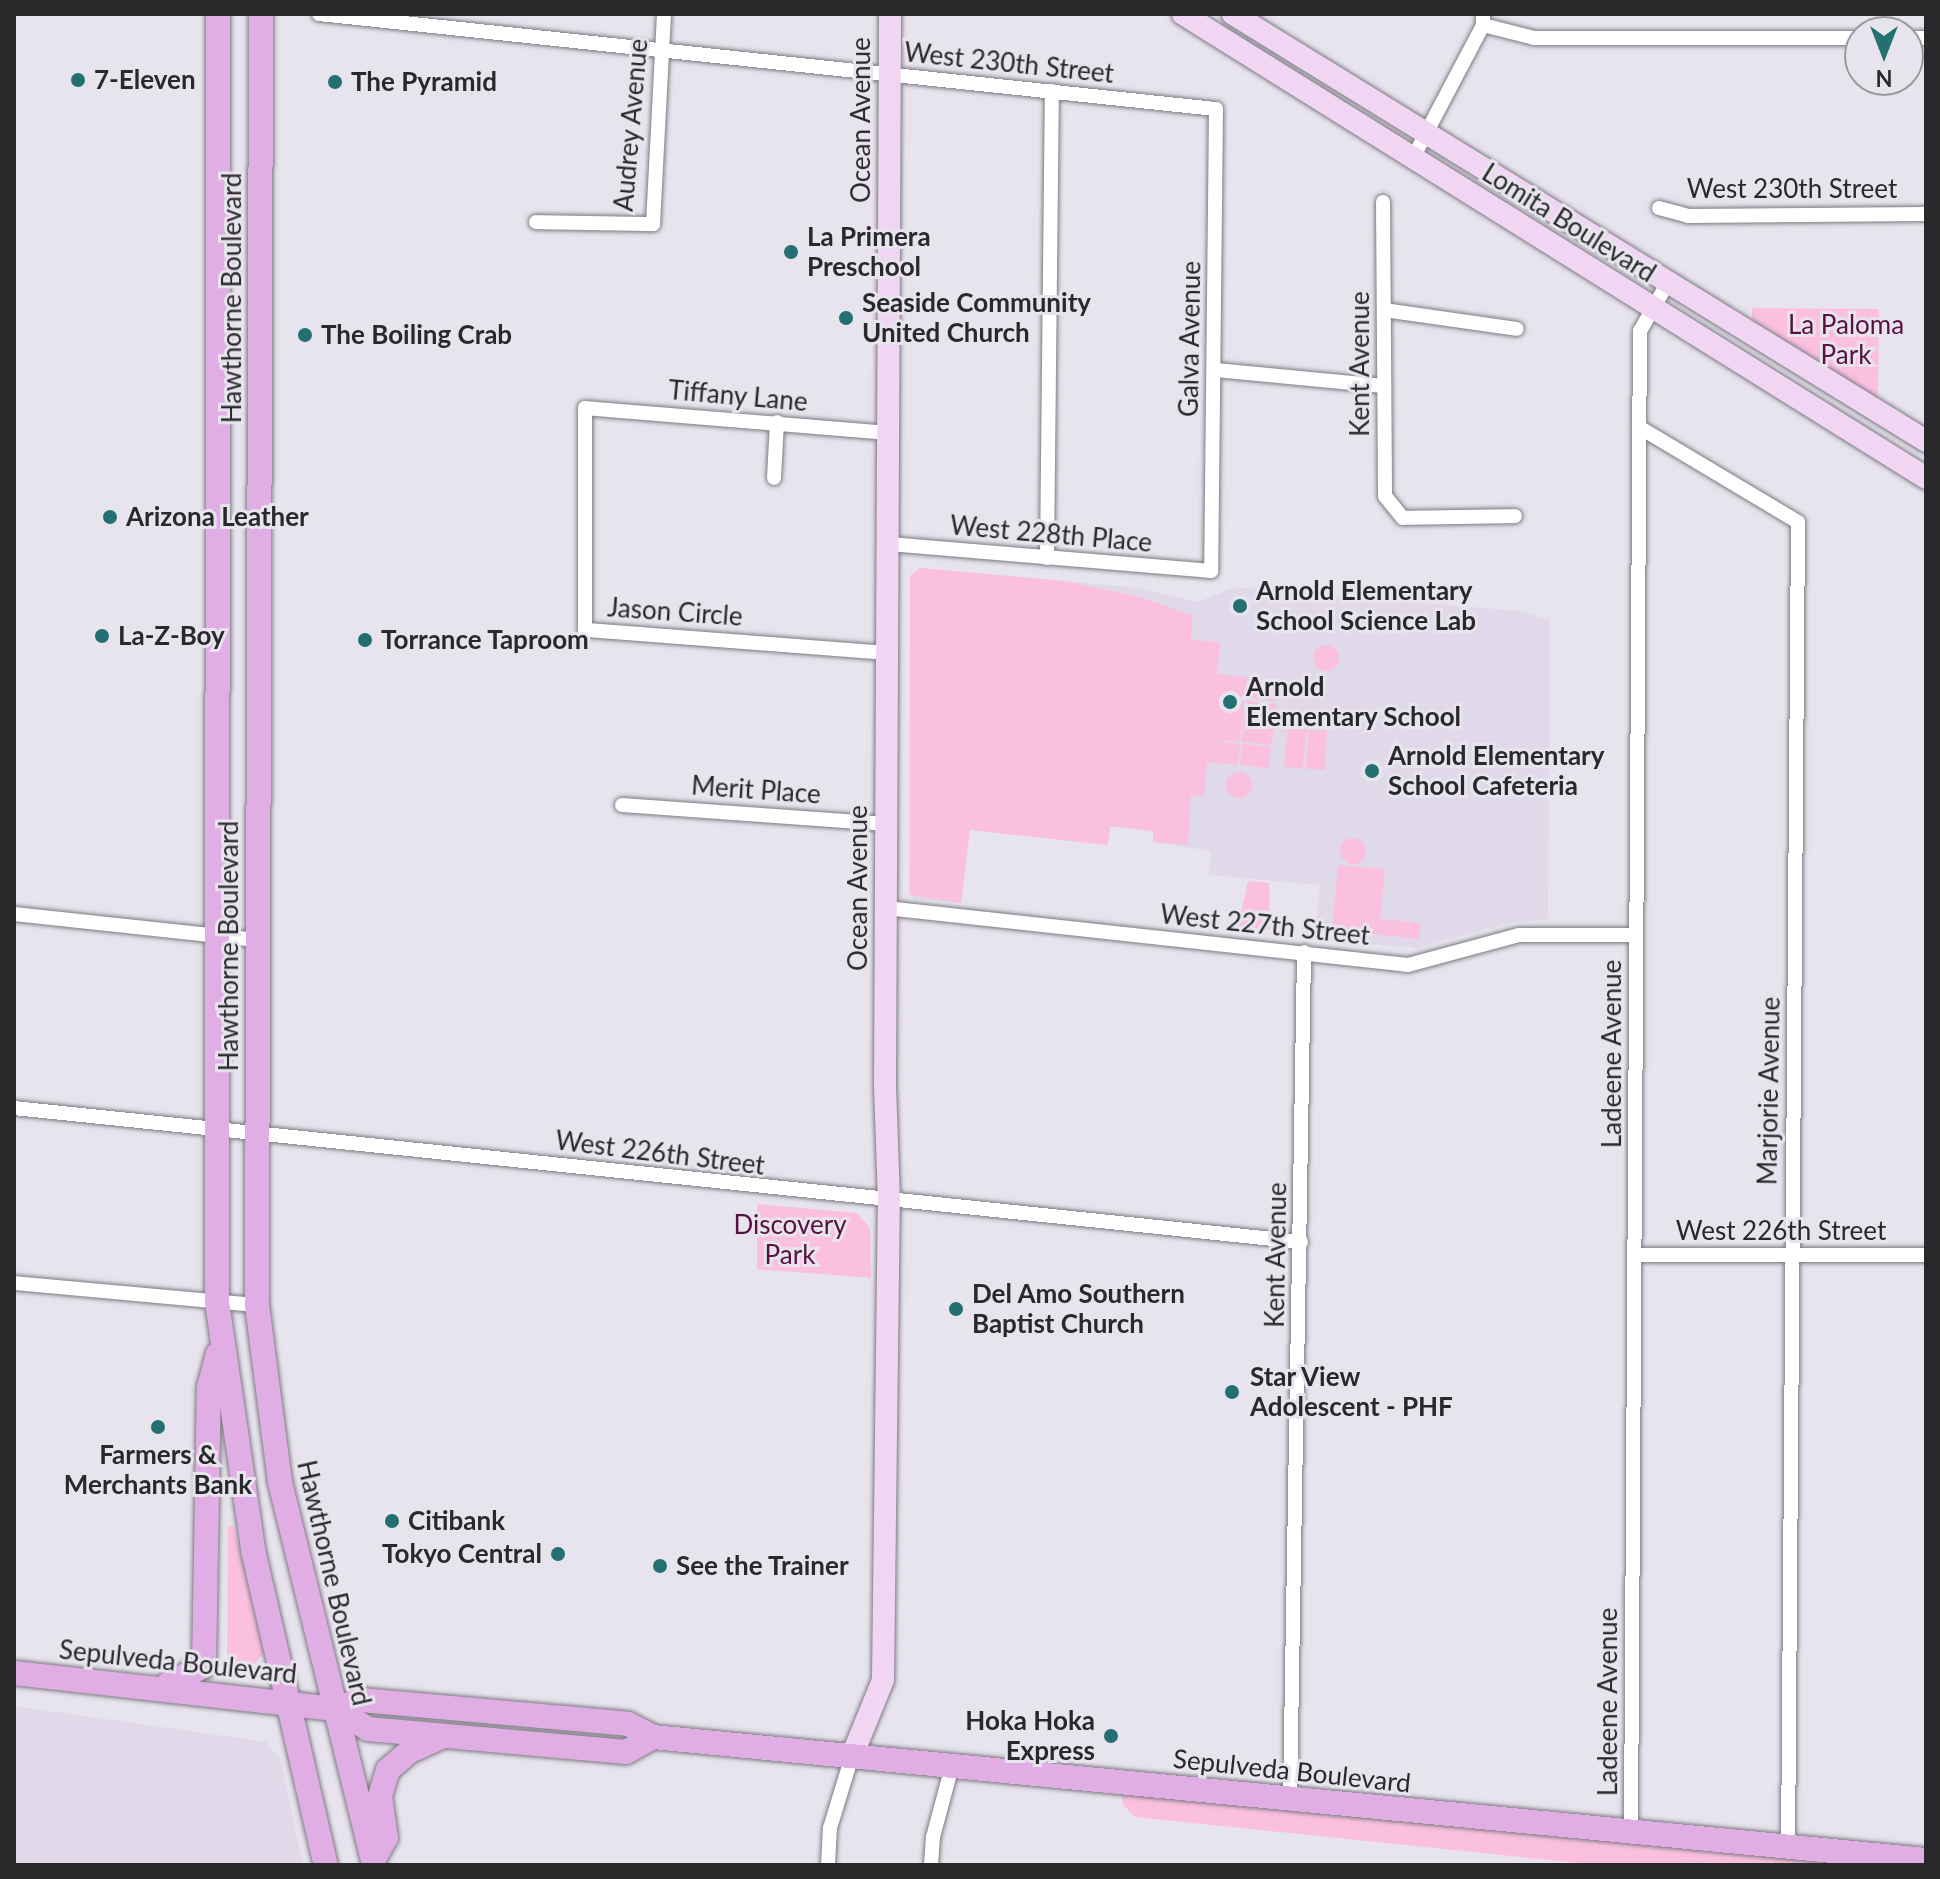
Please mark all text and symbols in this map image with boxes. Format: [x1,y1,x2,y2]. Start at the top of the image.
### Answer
north arrow [1844,16,1924,96]
street label: West 230th Street [903,36,1115,90]
street label: Audrey Avenue [608,37,654,213]
street label: Ocean Avenue [845,37,877,203]
place label: 7-Eleven [94,64,196,96]
text: N [1876,65,1892,92]
place label: The Pyramid [351,66,497,98]
marker: 7-Eleven [69,71,87,89]
marker: The Pyramid [326,73,344,91]
street label: Lomita Boulevard [1476,157,1662,289]
street label: Hawthorne Boulevard [216,173,248,423]
street label: West 230th Street [1687,173,1897,205]
place label: La Primera Preschool [807,221,931,282]
marker: La Primera Preschool [782,243,800,261]
street label: Galva Avenue [1173,260,1207,418]
place label: Seaside Community United Church [862,287,1091,348]
street label: Kent Avenue [1344,291,1376,437]
marker: Seaside Community United Church [837,309,855,327]
park label: La Paloma Park [1788,309,1904,370]
place label: The Boiling Crab [321,319,512,351]
marker: The Boiling Crab [296,326,314,344]
street label: Tiffany Lane [667,374,809,418]
place label: Arizona Leather [126,501,309,533]
marker: Arizona Leather [101,508,119,526]
street label: West 228th Place [949,510,1153,558]
place label: Arnold Elementary School Science Lab [1256,575,1476,636]
street label: Jason Circle [606,592,744,632]
marker: Arnold Elementary School Science Lab [1231,597,1249,615]
place label: La-Z-Boy [118,620,225,652]
place label: Torrance Taproom [381,624,590,656]
marker: La-Z-Boy [93,627,111,645]
marker: Torrance Taproom [356,631,374,649]
place label: Arnold Elementary School [1246,671,1462,732]
marker: Arnold Elementary School [1221,693,1239,711]
place label: Arnold Elementary School Cafeteria [1388,740,1605,802]
marker: Arnold Elementary School Cafeteria [1363,762,1381,780]
street label: Merit Place [690,770,822,810]
street label: Ocean Avenue [842,805,874,971]
street label: Hawthorne Boulevard [213,821,245,1071]
street label: West 227th Street [1159,898,1371,952]
street label: Ladeene Avenue [1596,959,1628,1149]
street label: Marjorie Avenue [1752,996,1786,1186]
street label: West 226th Street [554,1125,766,1181]
street label: Kent Avenue [1259,1182,1293,1328]
park label: Discovery Park [733,1209,847,1270]
street label: West 226th Street [1676,1215,1886,1247]
place label: Del Amo Southern Baptist Church [972,1278,1186,1340]
marker: Del Amo Southern Baptist Church [947,1300,965,1318]
place label: Star View Adolescent - PHF [1250,1361,1453,1422]
marker: Star View Adolescent - PHF [1221,1381,1243,1403]
marker: Farmers & Merchants Bank [149,1418,167,1436]
place label: Farmers & Merchants Bank [64,1439,252,1500]
street label: Hawthorne Boulevard [291,1457,377,1709]
place label: Citibank [408,1505,505,1537]
marker: Citibank [383,1512,401,1530]
place label: Tokyo Central [382,1538,542,1570]
marker: Tokyo Central [549,1545,567,1563]
place label: See the Trainer [676,1550,849,1582]
marker: See the Trainer [651,1557,669,1575]
street label: Ladeene Avenue [1592,1607,1624,1797]
street label: Sepulveda Boulevard [58,1634,298,1690]
place label: Hoka Hoka Express [965,1705,1095,1766]
marker: Hoka Hoka Express [1102,1727,1120,1745]
street label: Sepulveda Boulevard [1172,1743,1412,1799]

